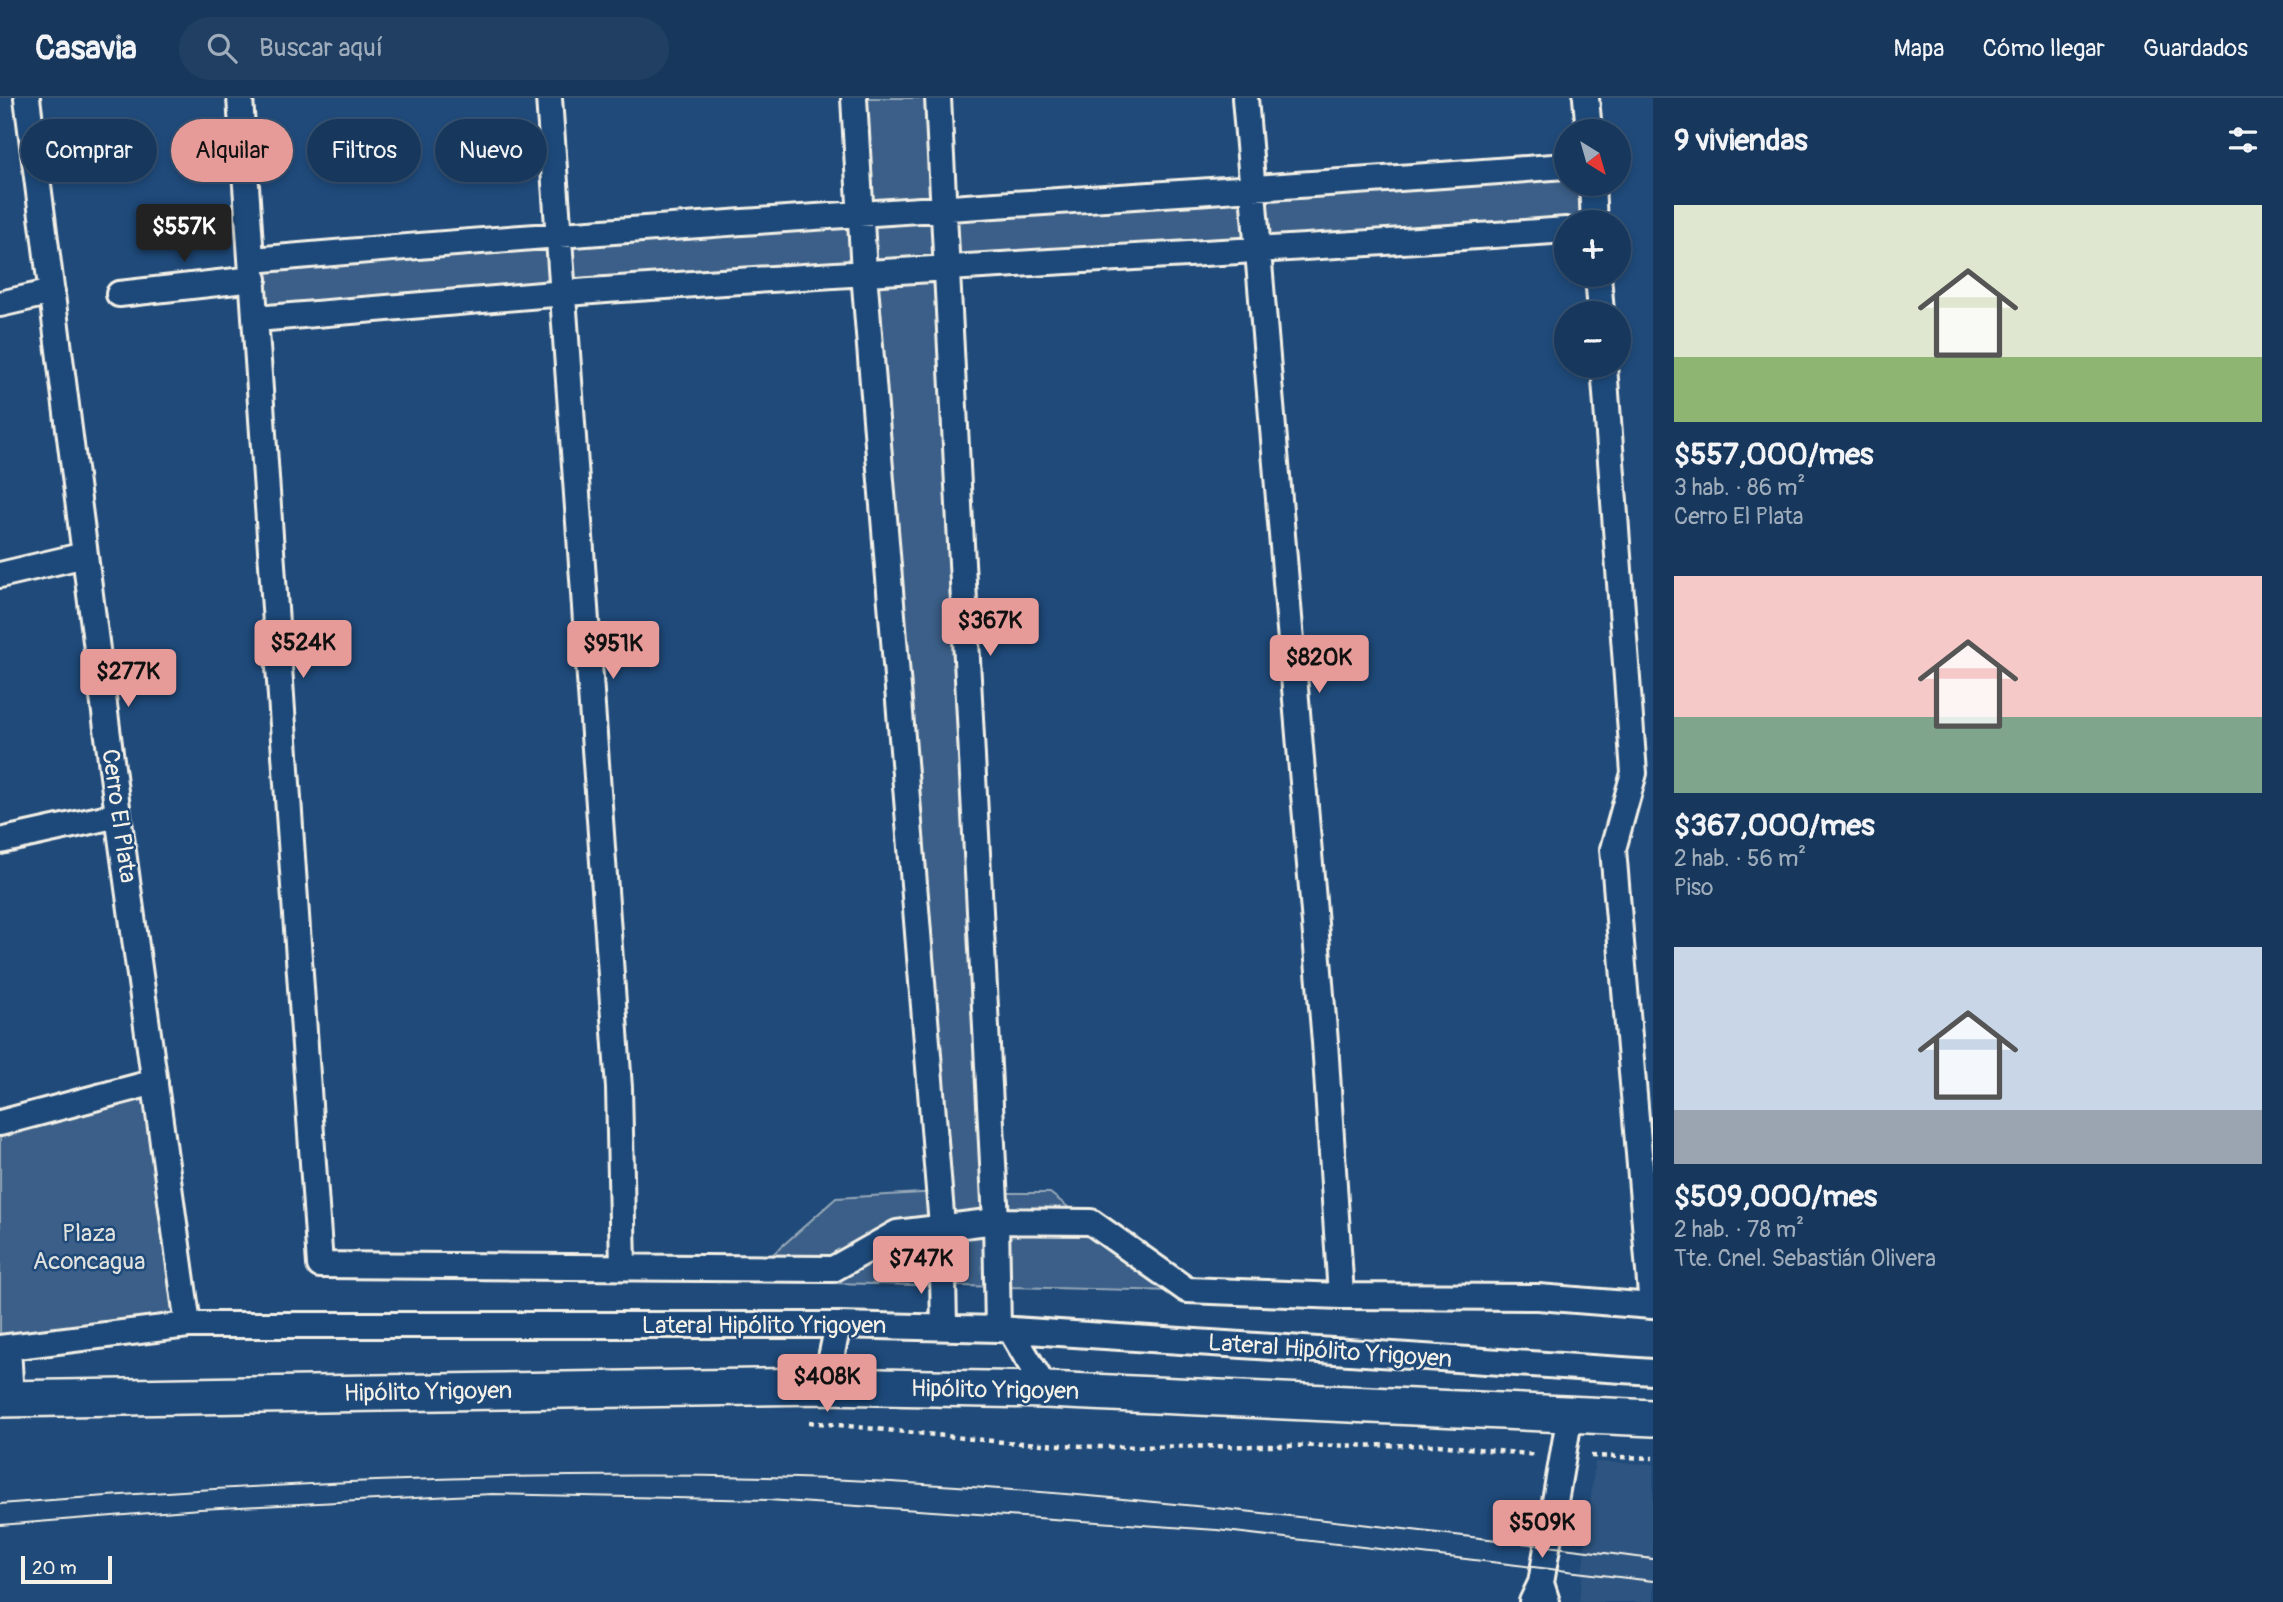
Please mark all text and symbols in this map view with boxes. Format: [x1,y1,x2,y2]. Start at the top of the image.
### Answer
search box [179,17,669,80]
text: Casavia [35,28,137,69]
icon: search [203,29,241,67]
text: Buscar aquí [259,32,383,64]
text: Mapa [1894,34,1945,63]
text: Cómo llegar [1983,34,2105,63]
text: Guardados [2143,34,2248,63]
chip: Comprar [21,119,157,182]
chip: Alquilar [171,119,293,182]
chip: Filtros [307,119,421,182]
chip: Nuevo [435,119,547,182]
north arrow [1554,119,1631,196]
map controls [1554,119,1631,378]
icon: filters [2224,121,2262,159]
text: 9 viviendas [1674,122,1808,159]
pin: $557K [135,204,233,264]
button: + [1554,210,1631,287]
text: $557K [152,212,216,241]
icon: home [1905,250,2031,376]
button: − [1554,301,1631,378]
text: $557,000/mes [1674,436,1873,473]
text: 3 hab. · 86 m² [1674,473,1805,502]
text: Cerro El Plata [1674,502,1803,531]
pin: $367K [941,598,1039,658]
text: $367K [958,606,1022,635]
pin: $524K [254,620,352,680]
icon: home [1905,621,2031,747]
pin: $951K [564,622,662,681]
text: $524K [271,628,336,657]
text: $951K [583,629,643,658]
pin: $820K [1270,636,1368,695]
text: $820K [1286,643,1352,672]
pin: $277K [79,650,177,709]
text: $277K [96,657,160,686]
street label: Cerro El Plata [95,747,143,885]
text: $367,000/mes [1674,807,1875,844]
text: 2 hab. · 56 m² [1674,844,1806,873]
text: Piso [1674,873,1713,902]
icon: home [1905,992,2031,1118]
text: $509,000/mes [1674,1178,1877,1215]
text: 2 hab. · 78 m² [1674,1215,1804,1244]
park label: Plaza Aconcagua [33,1219,145,1276]
pin: $747K [872,1236,970,1296]
text: $747K [889,1244,953,1273]
text: Tte. Cnel. Sebastián Olivera [1674,1244,1936,1273]
street label: Lateral Hipólito Yrigoyen [642,1311,886,1340]
street label: Lateral Hipólito Yrigoyen [1207,1328,1453,1374]
pin: $408K [778,1354,876,1414]
text: $408K [794,1362,860,1391]
street label: Hipólito Yrigoyen [911,1374,1079,1406]
street label: Hipólito Yrigoyen [344,1376,512,1408]
pin: $509K [1493,1500,1591,1560]
text: $509K [1509,1508,1575,1537]
scale bar [21,1553,112,1585]
text: 20 m [32,1556,77,1580]

